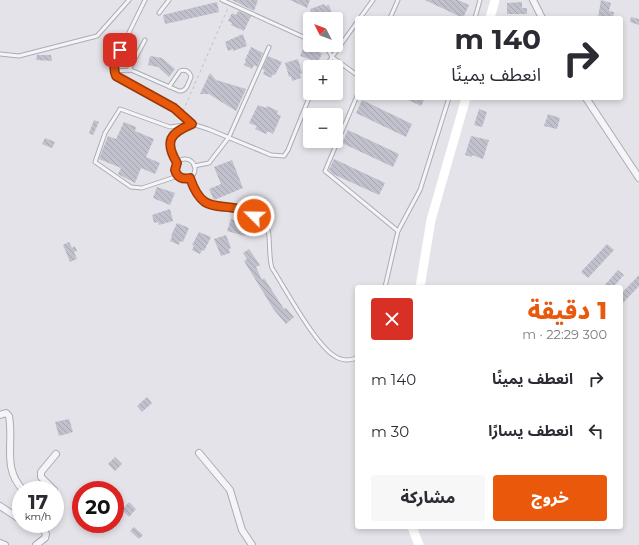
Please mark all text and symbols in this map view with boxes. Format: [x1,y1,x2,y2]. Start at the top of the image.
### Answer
north arrow [303,12,343,52]
map controls [303,12,343,148]
text: 140 m [454,22,541,56]
icon: right [555,32,607,84]
pin [103,33,137,67]
icon: arrive [109,39,131,61]
button: + [303,60,343,100]
text: انعطف يمينًا [451,64,541,86]
button: − [303,108,343,148]
position arrow [233,195,275,237]
text: 1 دقيقة [528,296,607,325]
button: close [371,298,413,340]
text: 300 m · 22:29 [522,326,607,342]
icon: right [585,368,607,390]
text: انعطف يمينًا [492,369,573,388]
text: 140 m [371,370,416,389]
icon: left [585,420,607,442]
text: انعطف يسارًا [488,421,573,440]
text: 30 m [371,422,409,441]
button: مشاركة [371,475,485,521]
button: خروج [493,475,607,521]
speed limit sign: 20 [72,481,124,533]
text: 17 [28,490,48,514]
text: km/h [25,510,51,523]

